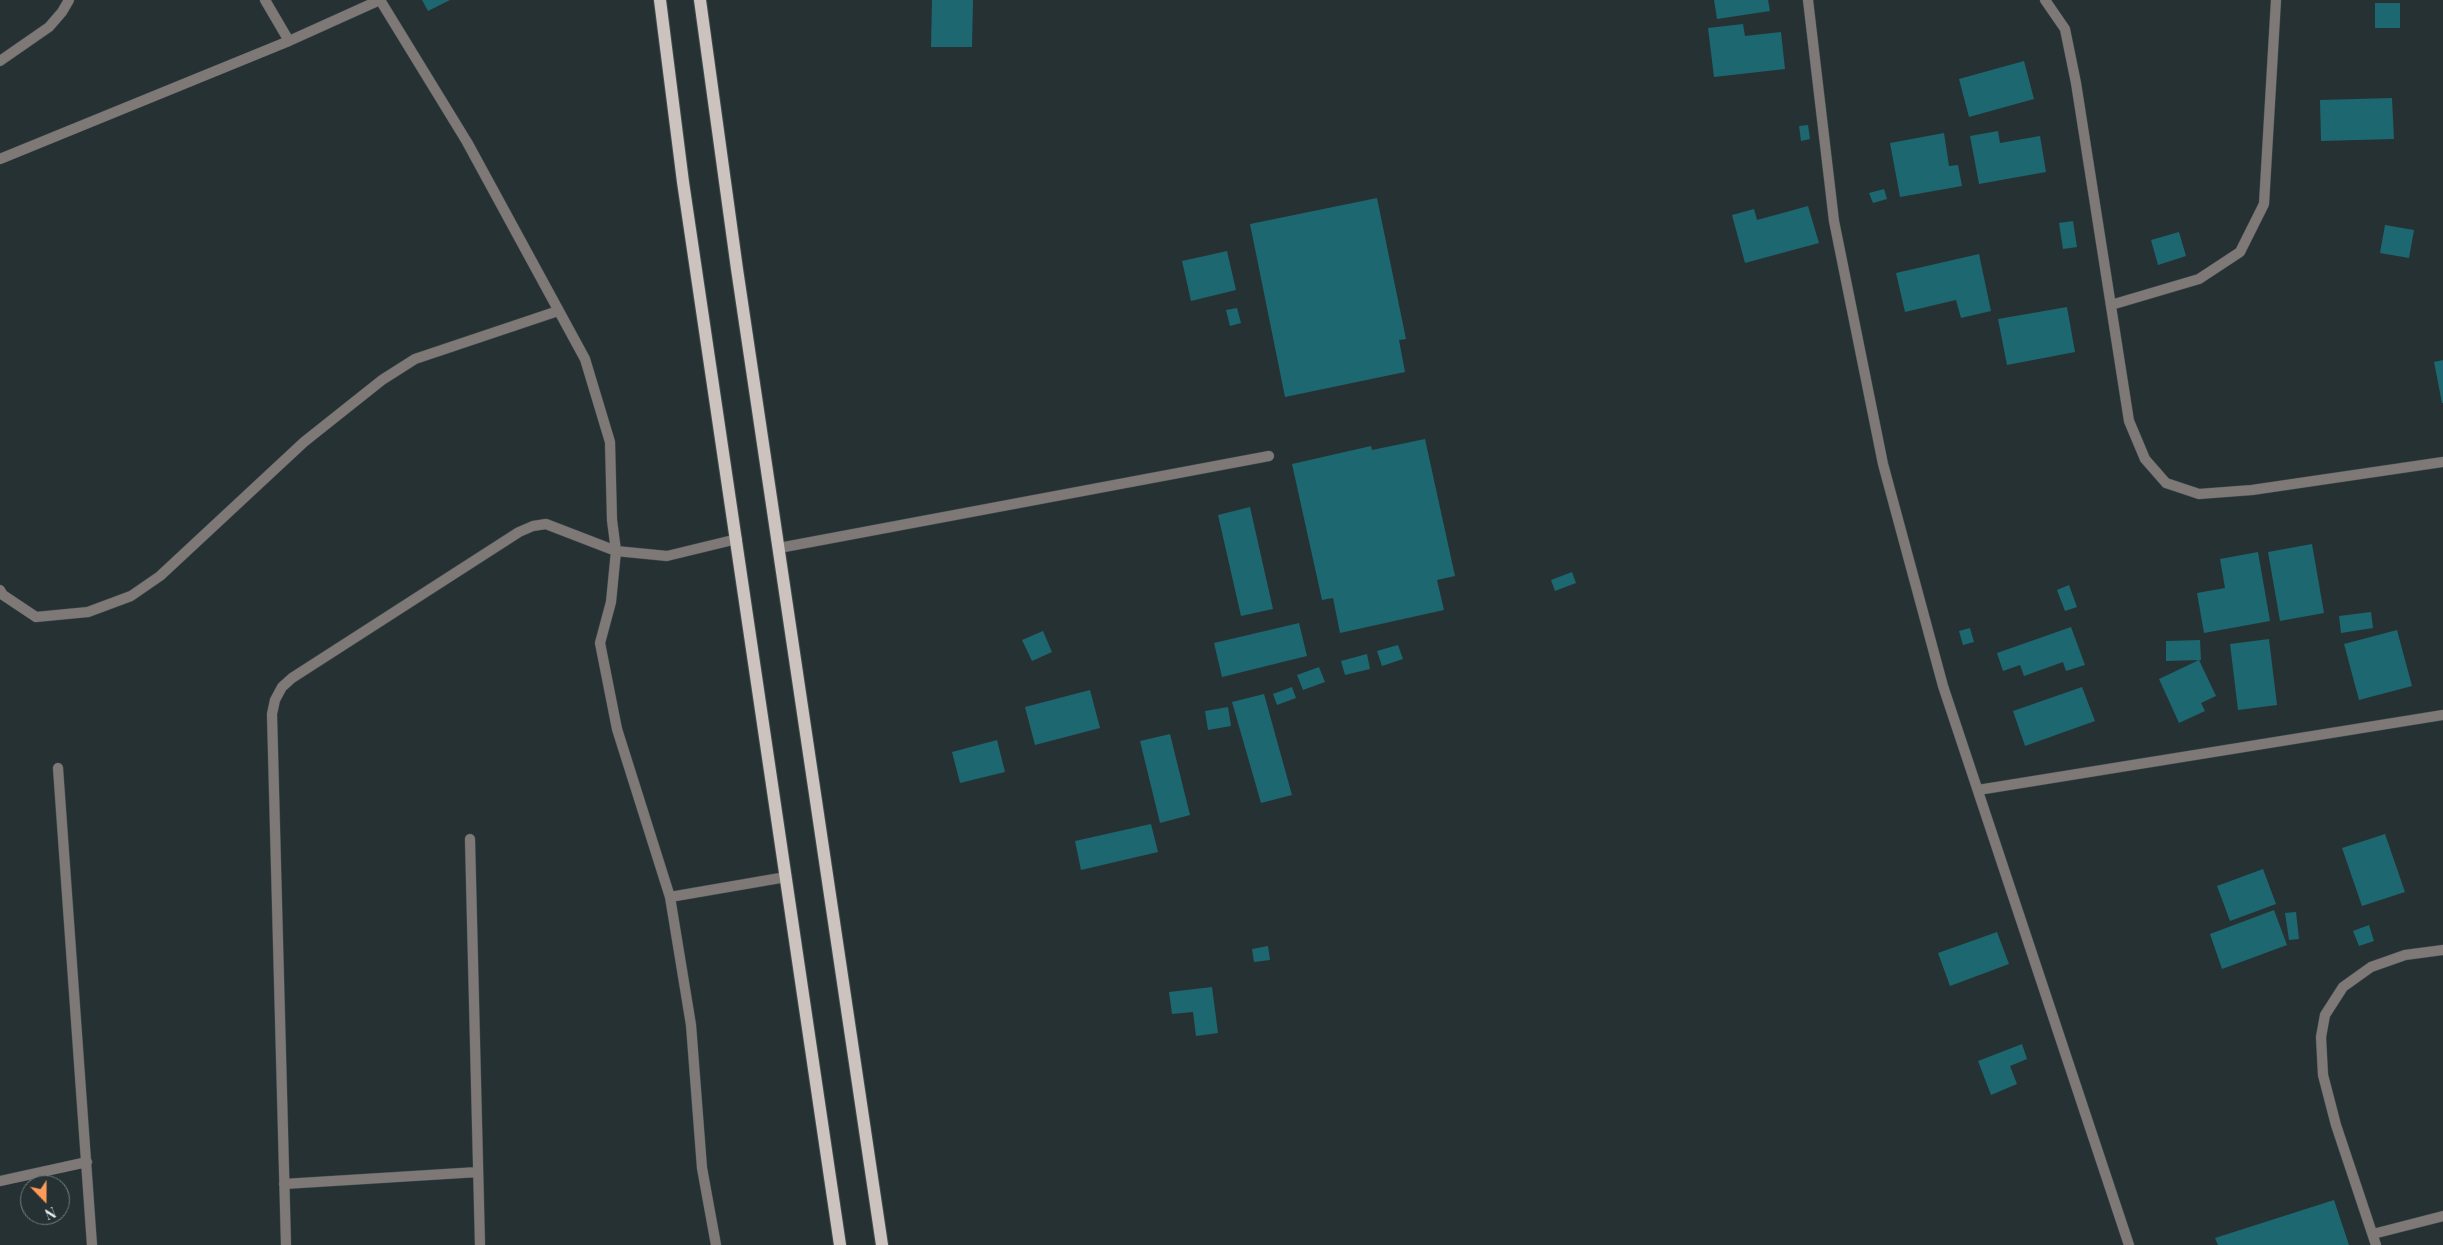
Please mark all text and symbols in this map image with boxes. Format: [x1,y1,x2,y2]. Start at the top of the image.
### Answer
north arrow [20,1175,70,1225]
text: N [42,1203,59,1224]

